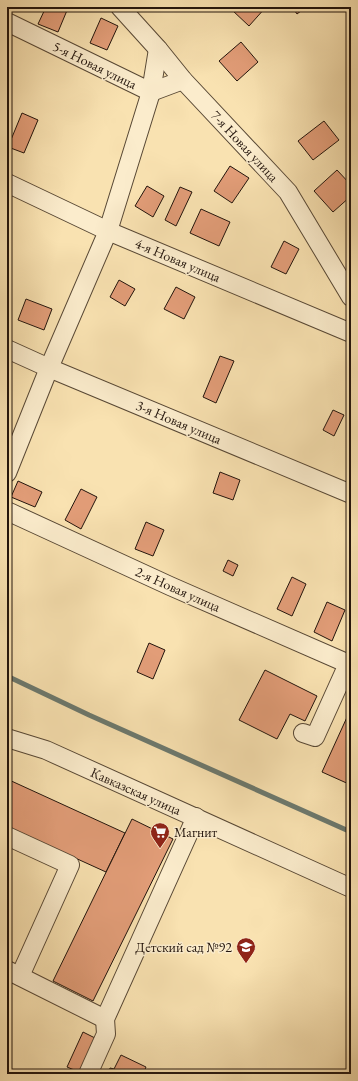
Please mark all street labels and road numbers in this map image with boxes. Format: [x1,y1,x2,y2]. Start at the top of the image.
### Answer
street label: 5-я Новая улица [50,37,140,93]
street label: 7-я Новая улица [207,107,283,186]
street label: 4-я Новая улица [133,234,224,286]
street label: 3-я Новая улица [134,396,225,448]
street label: 2-я Новая улица [133,562,224,616]
street label: Кавказская улица [88,763,185,819]

